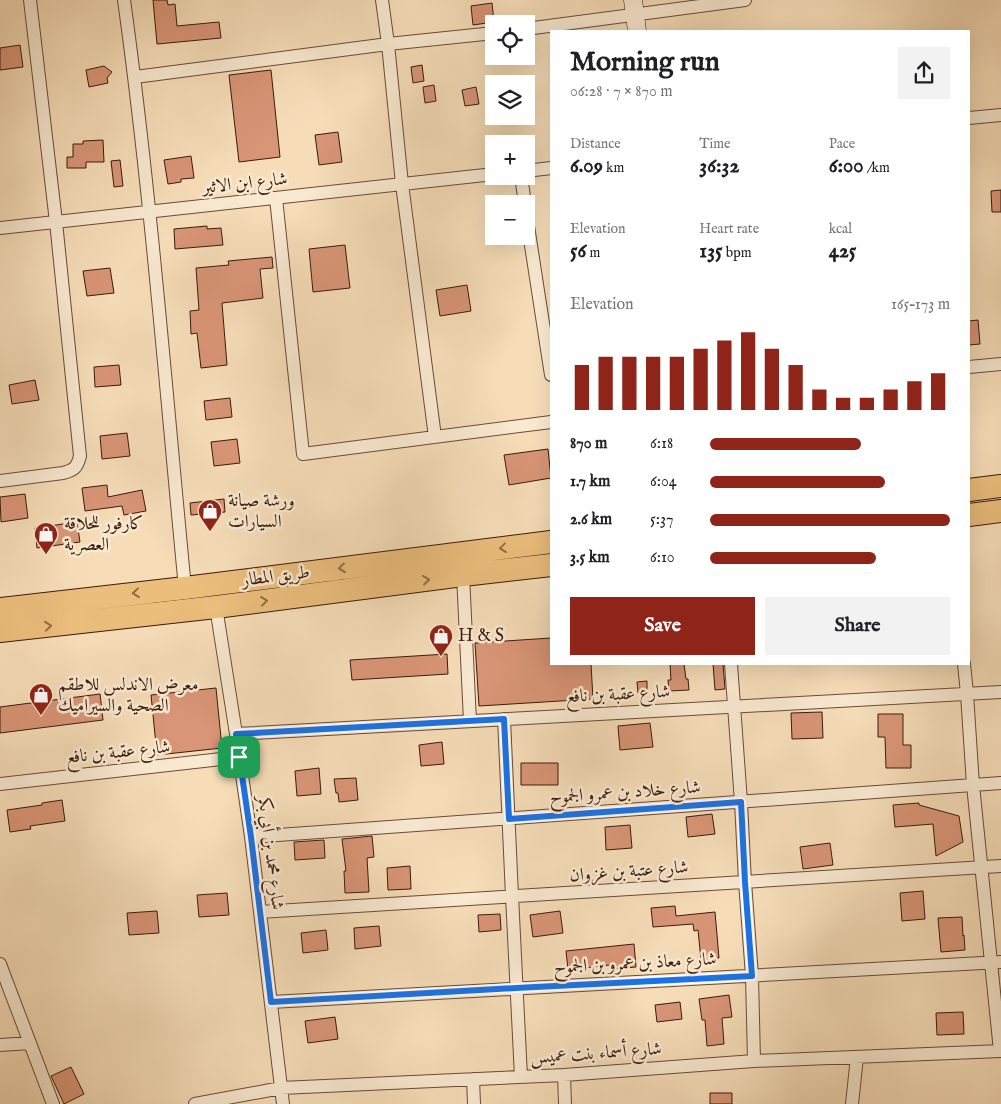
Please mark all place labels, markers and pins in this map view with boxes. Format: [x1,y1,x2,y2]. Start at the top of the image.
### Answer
place label: ورشة صيانة السيارات [228,490,295,534]
shop icon: ورشة صيانة السيارات [197,498,223,532]
place label: كارفور للحلاقة العصرية [64,513,144,557]
shop icon: كارفور للحلاقة العصرية [33,521,59,555]
shop icon: H & S [428,623,454,657]
place label: H & S [458,625,504,648]
place label: معرض الاندلس للاطقم الصحية والسيراميك [58,674,198,718]
shop icon: معرض الاندلس للاطقم الصحية والسيراميك [28,682,54,716]
pin [218,736,260,778]

